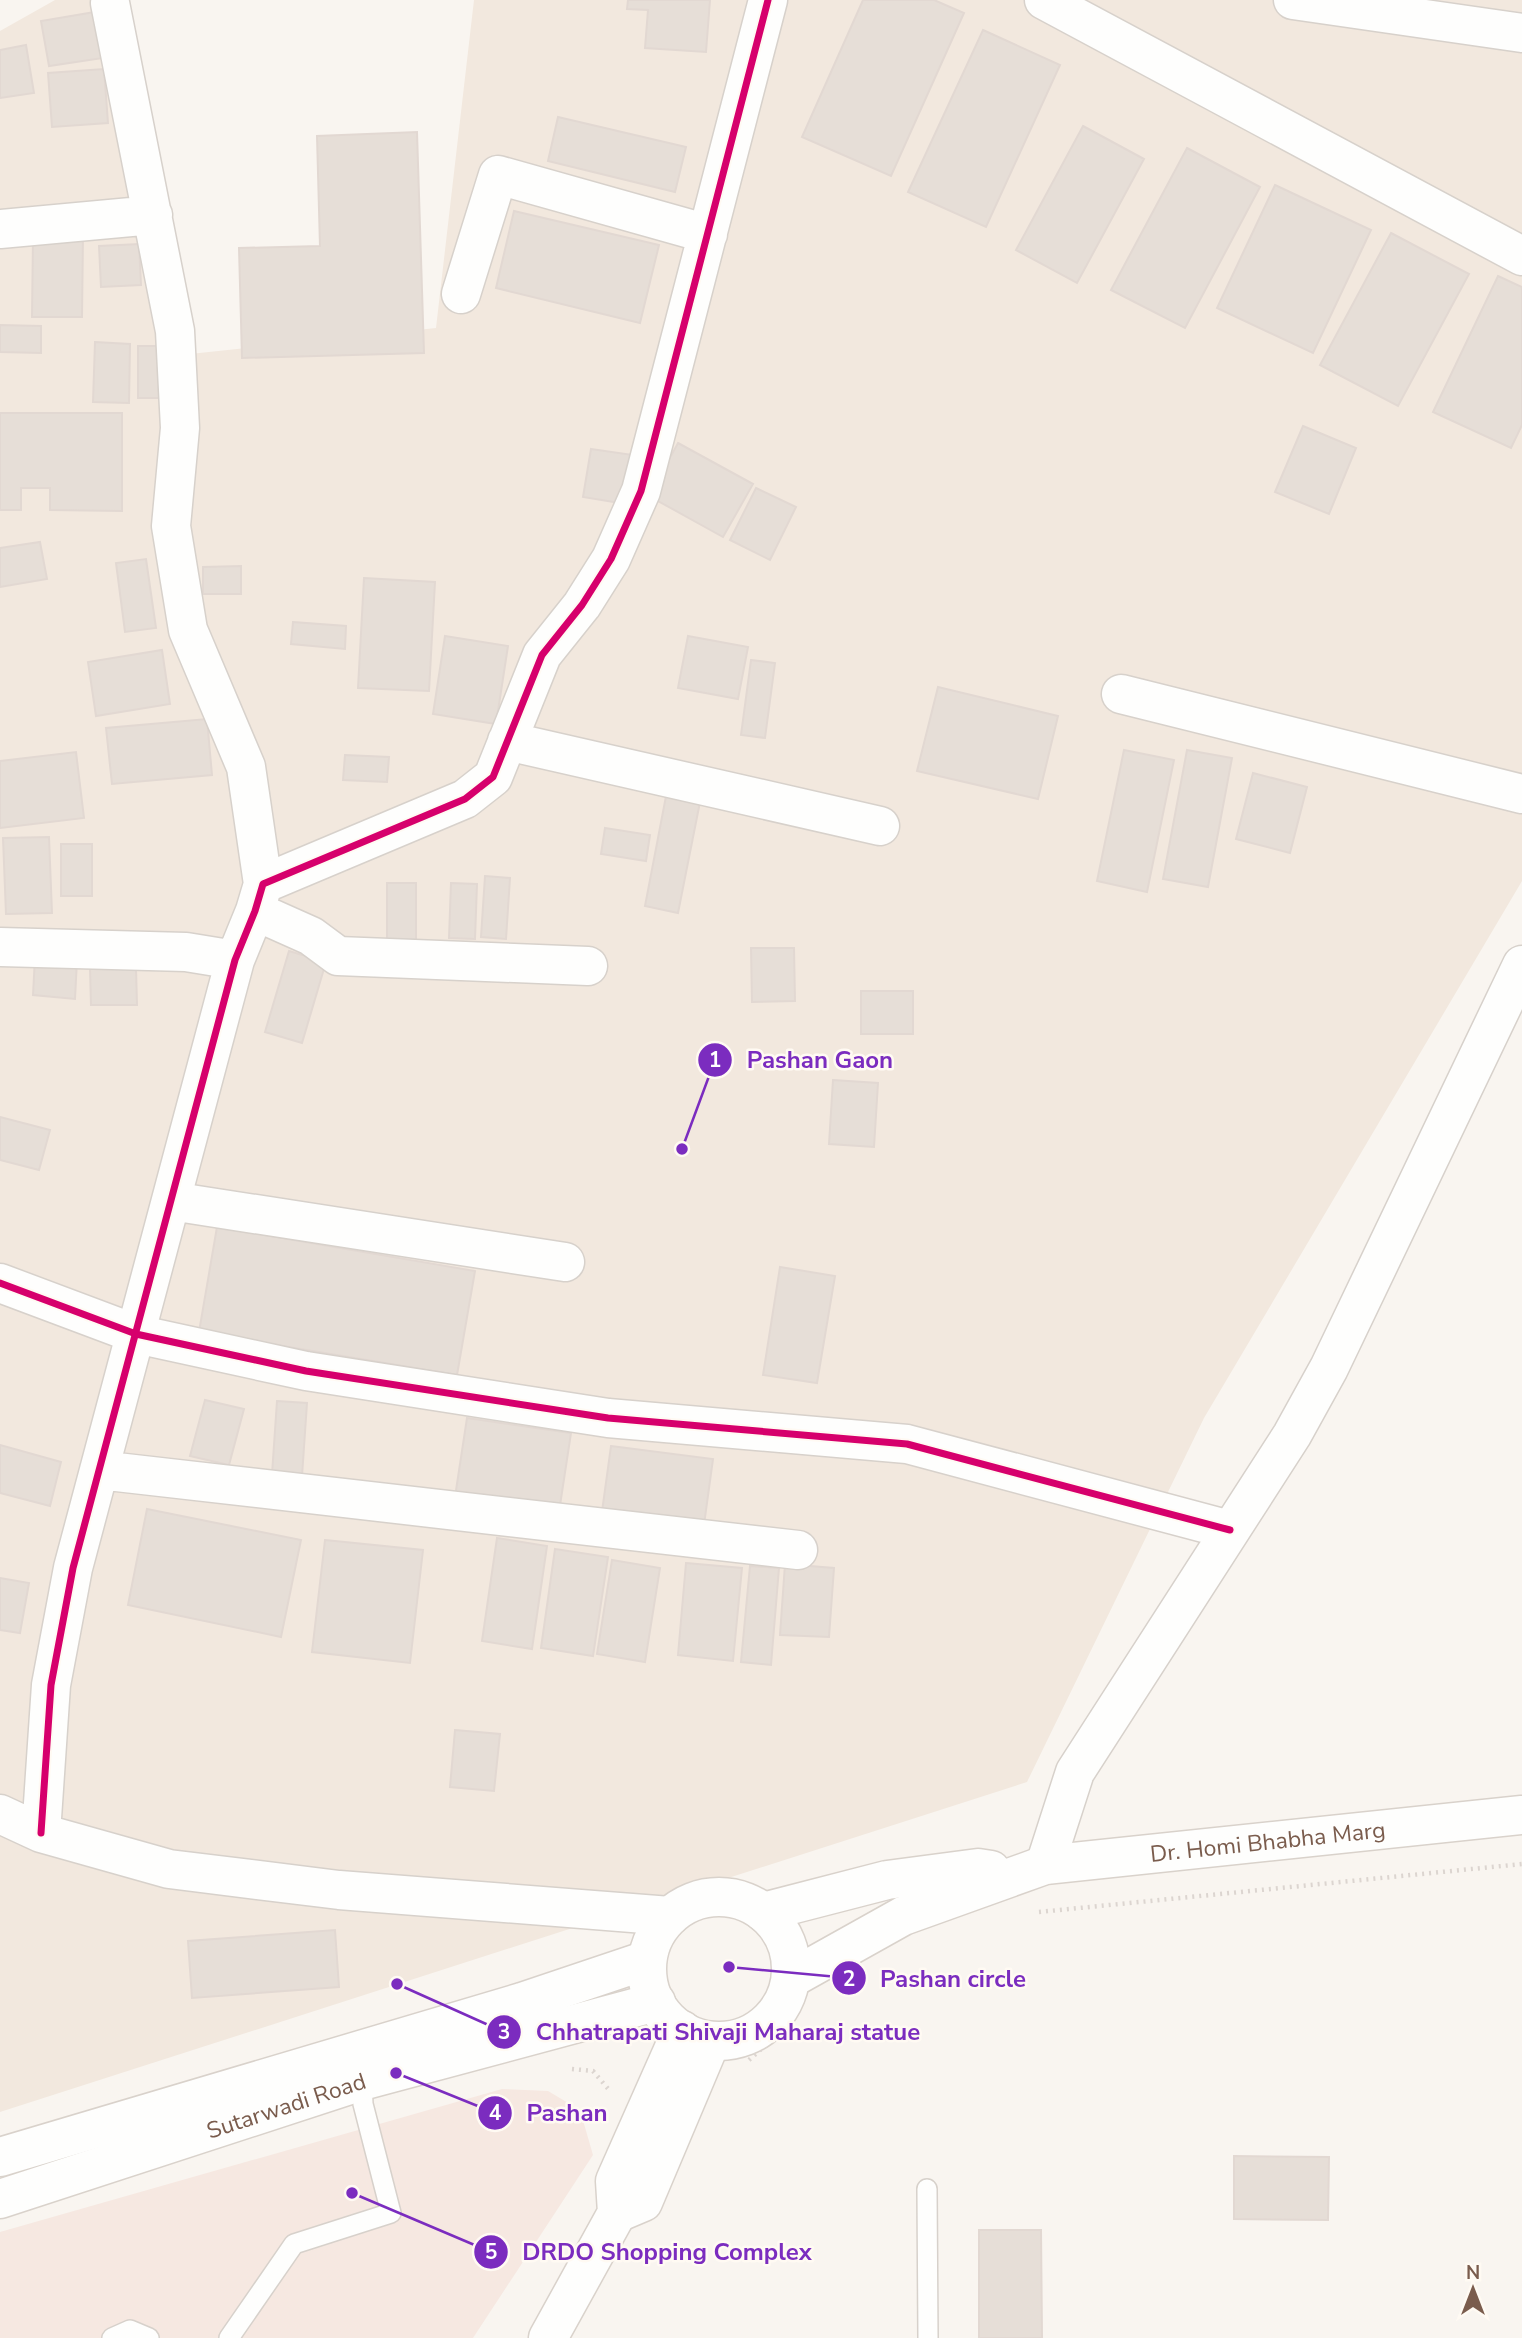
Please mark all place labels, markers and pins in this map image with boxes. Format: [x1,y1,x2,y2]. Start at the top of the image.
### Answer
callout: Pashan Gaon [698,1038,907,1083]
callout: Pashan circle [831,1956,1040,2001]
callout: Chhatrapati Shivaji Maharaj statue [486,2009,934,2054]
callout: Pashan [477,2090,621,2135]
callout: DRDO Shopping Complex [473,2229,826,2274]

